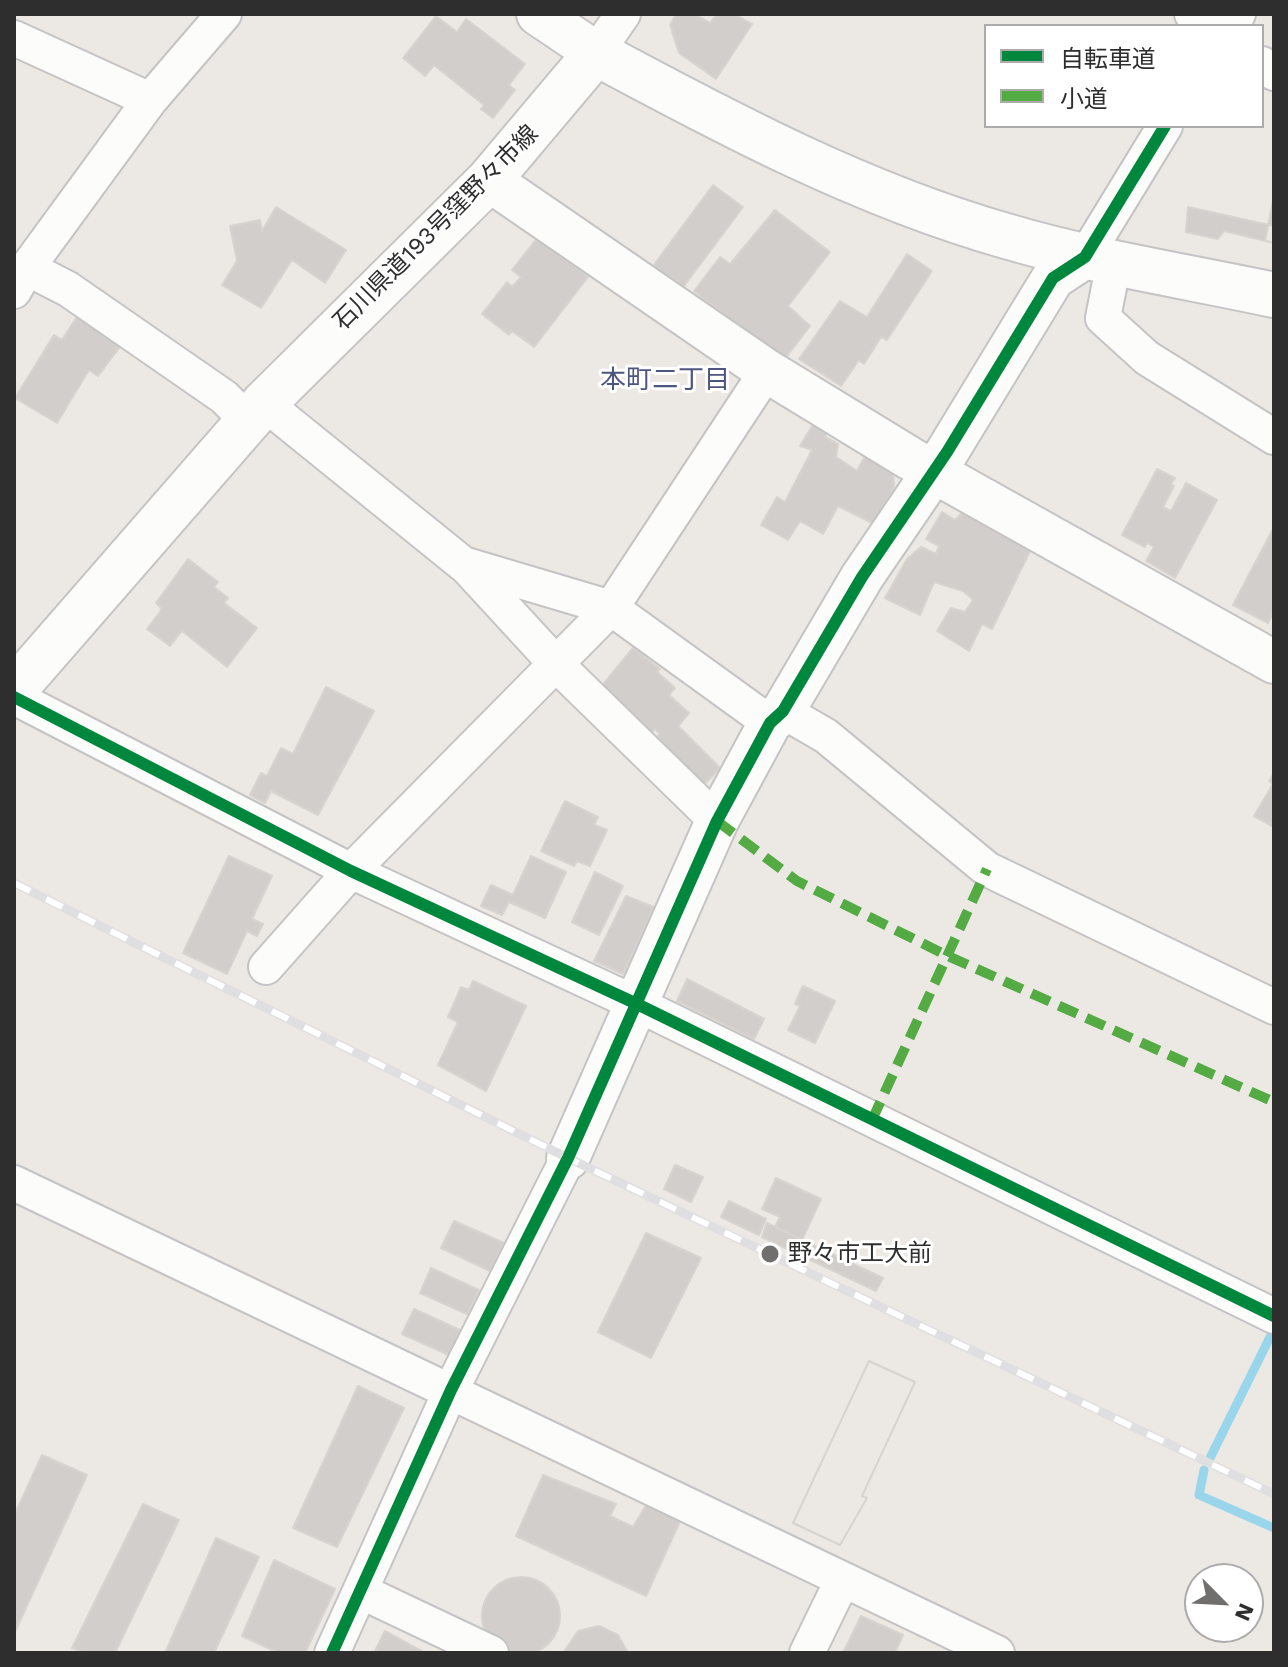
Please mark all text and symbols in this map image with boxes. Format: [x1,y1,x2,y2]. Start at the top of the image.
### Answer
legend [984,24,1264,128]
text: 自転車道 [1060,45,1156,73]
text: 小道 [1060,85,1108,113]
street label: 石川県道193号窪野々市線 [328,120,544,336]
district label: 本町二丁目 [600,364,730,396]
place label: 野々市工大前 [788,1240,932,1268]
marker: 野々市工大前 [759,1243,781,1265]
north arrow [1184,1563,1264,1643]
text: N [1230,1600,1259,1625]

